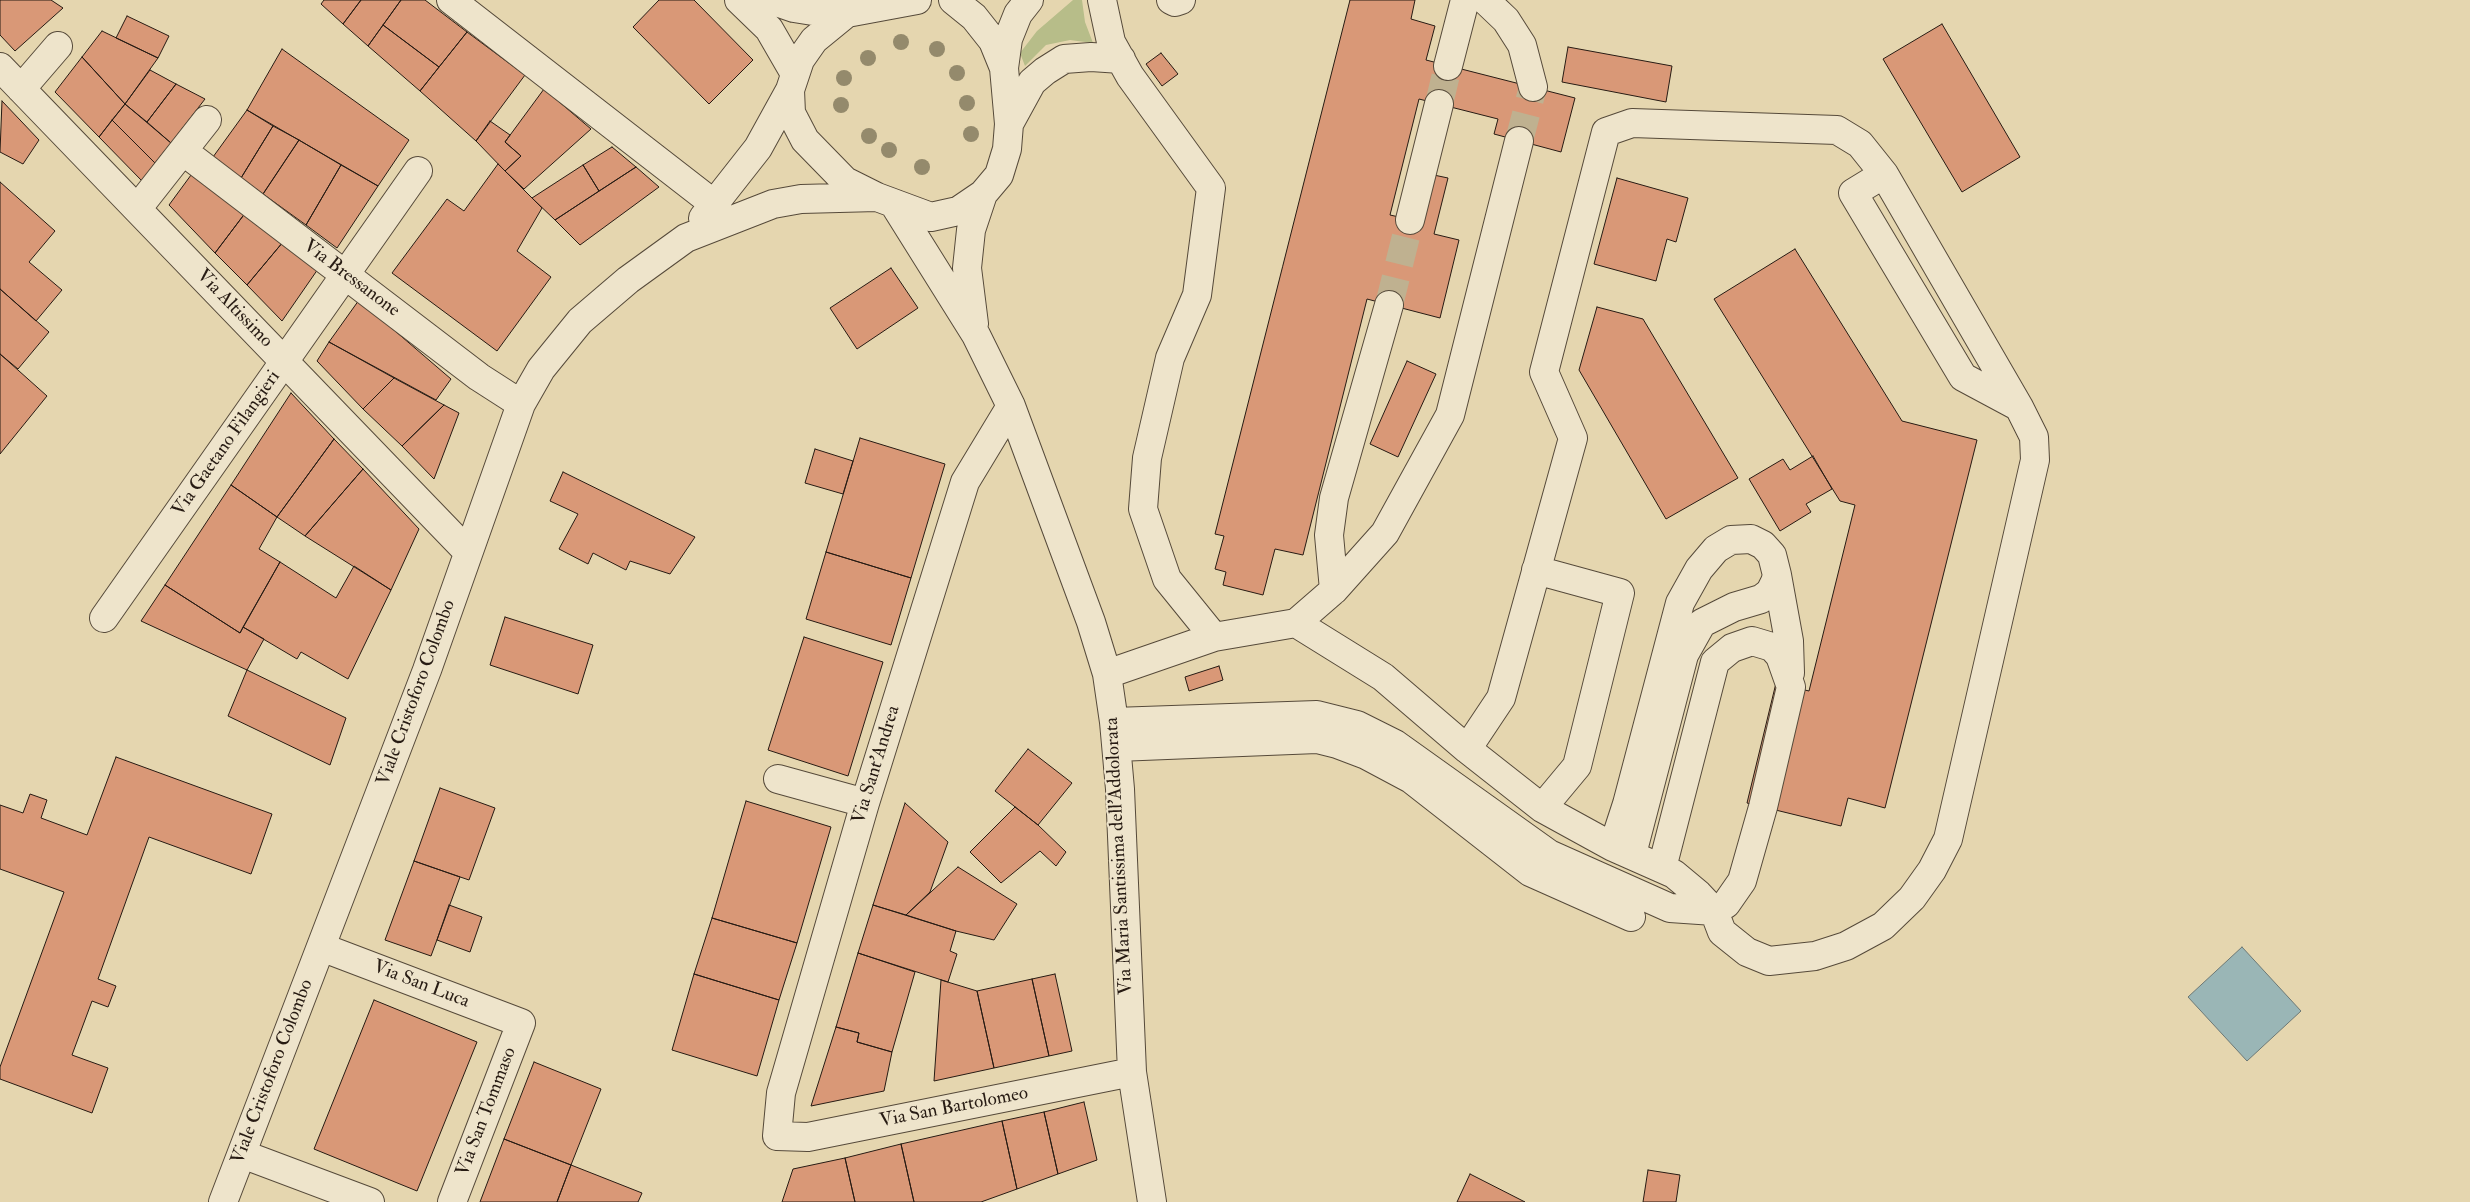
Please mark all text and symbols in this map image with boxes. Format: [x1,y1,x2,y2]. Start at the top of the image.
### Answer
street label: Via Bressanone [298,235,404,323]
street label: Via Altissimo [191,265,277,353]
street label: Via Gaetano Filangieri [168,367,286,521]
street label: Viale Cristoforo Colombo [373,597,461,789]
street label: Via Sant'Andrea [848,703,906,827]
street label: Via Maria Santissima dell'Addolorata [1101,717,1139,995]
street label: Via San Luca [370,956,472,1014]
street label: Viale Cristoforo Colombo [227,976,319,1168]
street label: Via San Tommaso [452,1044,522,1180]
street label: Via San Bartolomeo [878,1082,1030,1134]

